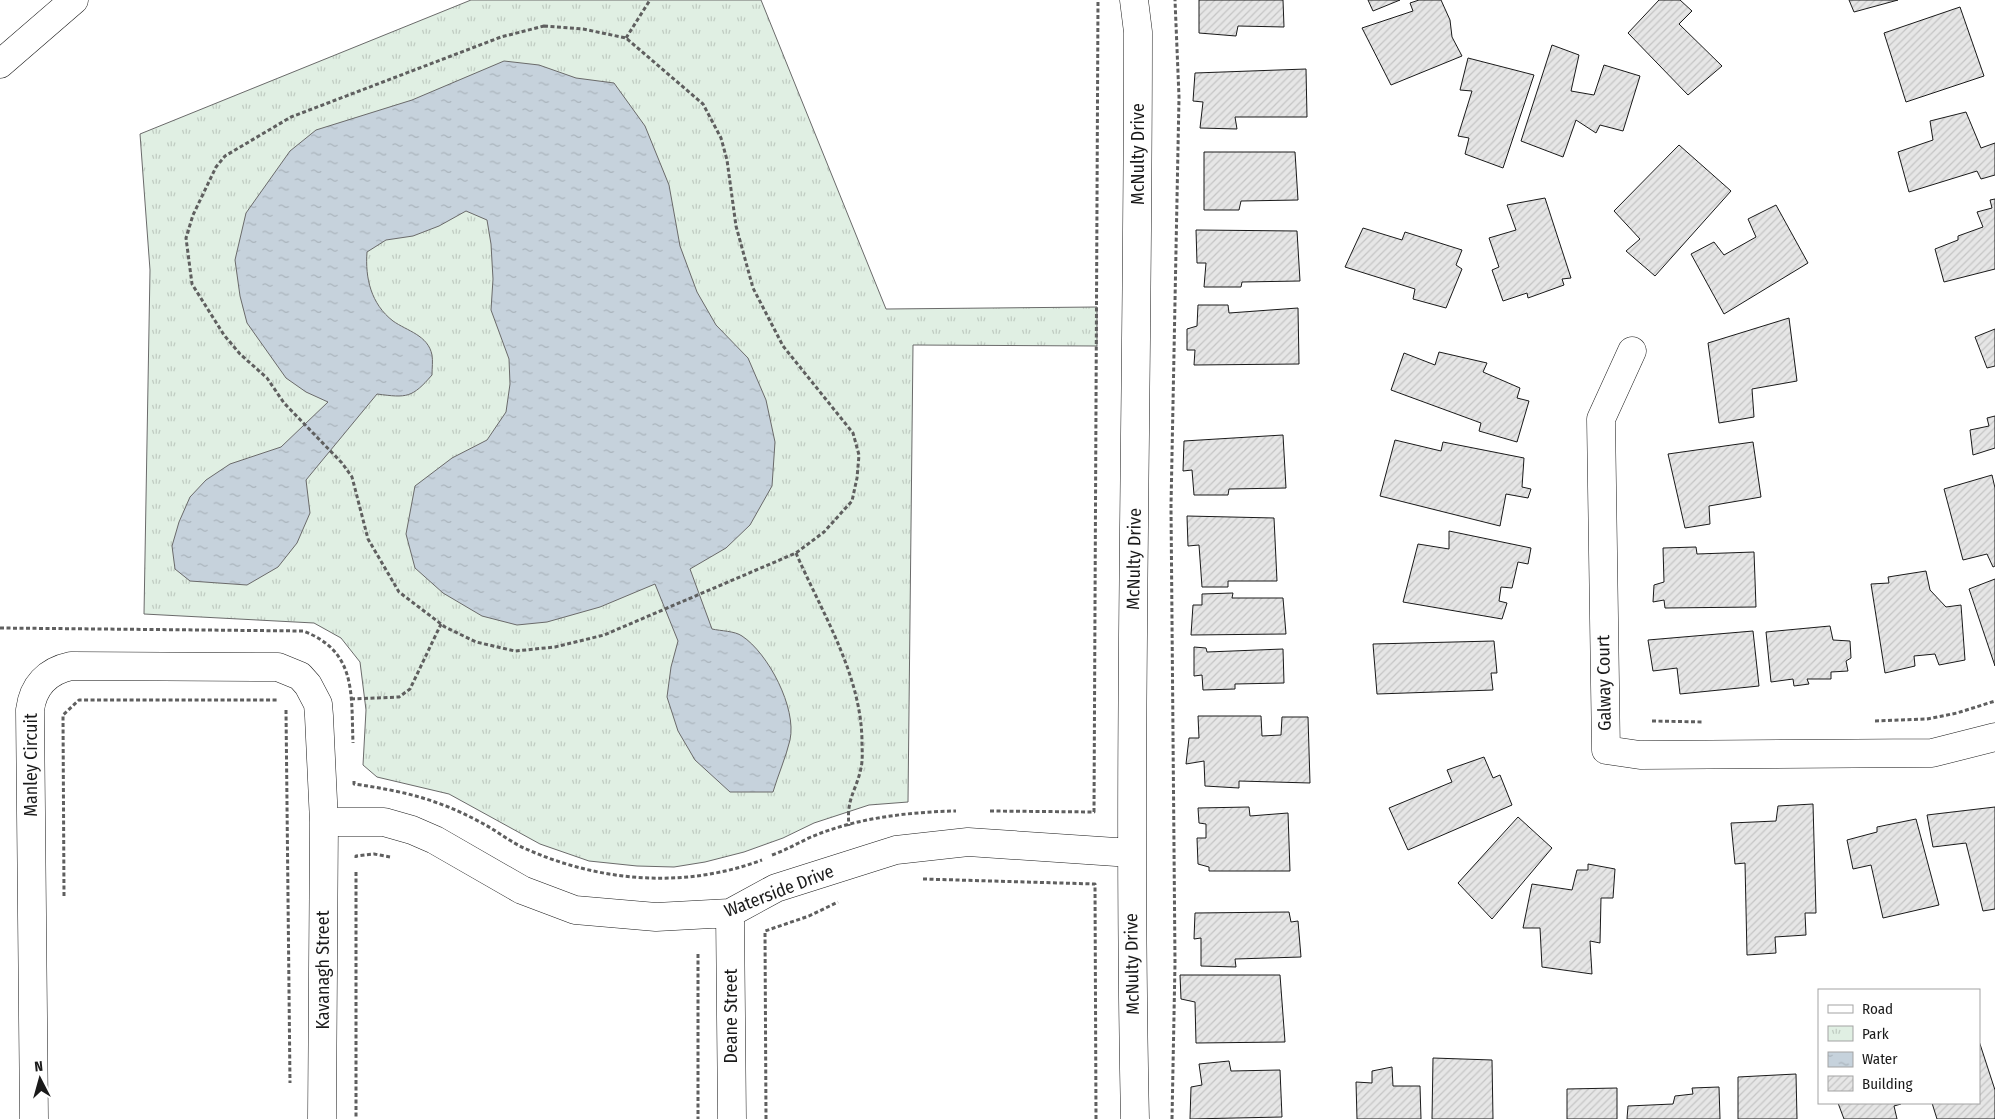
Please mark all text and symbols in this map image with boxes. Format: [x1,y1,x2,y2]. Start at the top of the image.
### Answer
street label: McNulty Drive [1127,103,1149,205]
street label: McNulty Drive [1122,508,1146,610]
street label: Galway Court [1592,635,1616,731]
street label: Manley Circuit [20,713,42,817]
street label: Waterside Drive [721,860,837,922]
street label: Kavanagh Street [312,910,334,1030]
street label: McNulty Drive [1120,913,1144,1015]
street label: Deane Street [720,968,742,1063]
legend [1818,989,1980,1104]
text: Road [1862,1000,1893,1018]
text: Park [1862,1025,1889,1043]
text: Water [1862,1050,1898,1068]
north arrow [15,1054,65,1104]
text: N [34,1058,44,1075]
text: Building [1862,1075,1913,1093]

